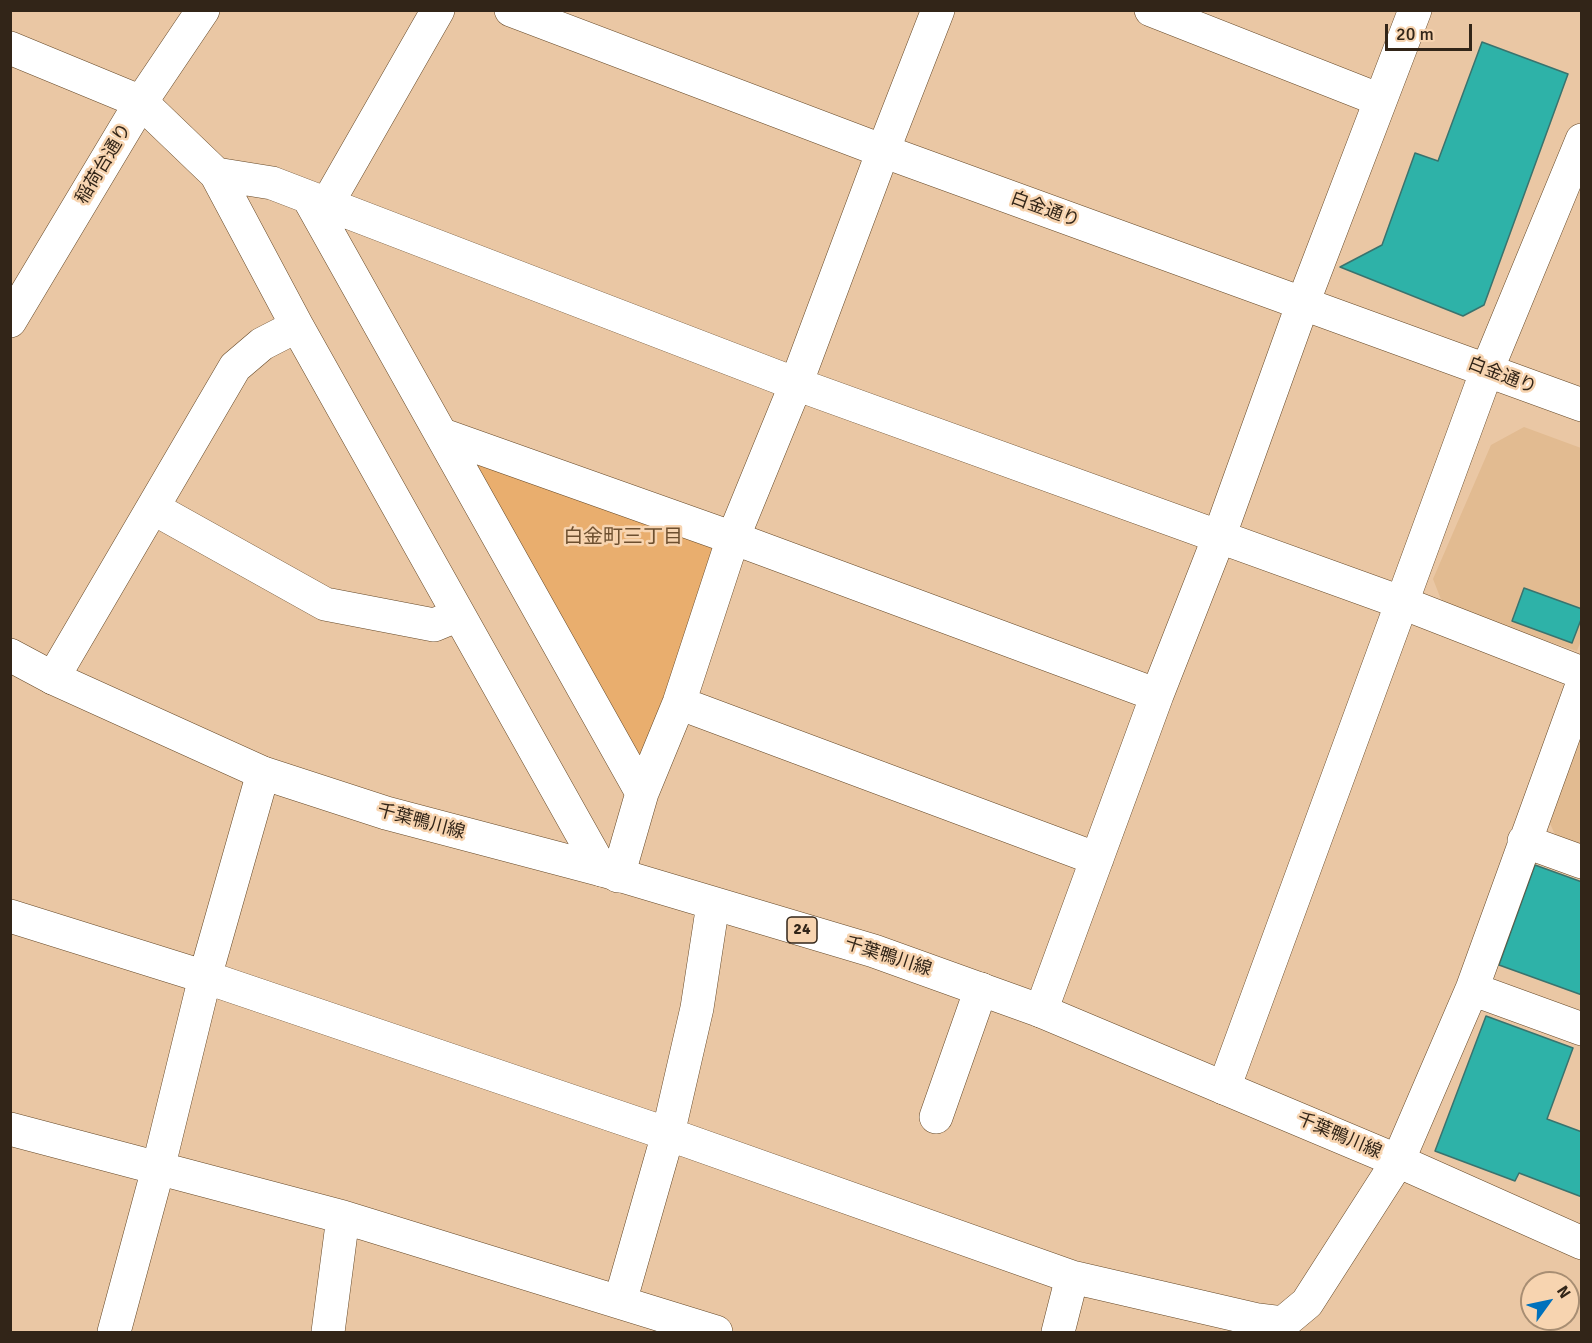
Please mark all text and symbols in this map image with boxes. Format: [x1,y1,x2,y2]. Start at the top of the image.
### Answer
scale bar [1388,12,1475,50]
text: 20 m [1396,23,1434,45]
street label: 稲荷台通り [72,120,136,208]
street label: 白金通り [1007,188,1083,232]
street label: 白金通り [1465,353,1539,399]
district label: 白金町三丁目 [563,526,683,550]
street label: 千葉鴨川線 [375,800,467,844]
road number: 24 [787,917,817,943]
street label: 千葉鴨川線 [842,933,934,981]
street label: 千葉鴨川線 [1293,1108,1385,1164]
north arrow [1520,1271,1580,1331]
text: N [1552,1282,1575,1302]

